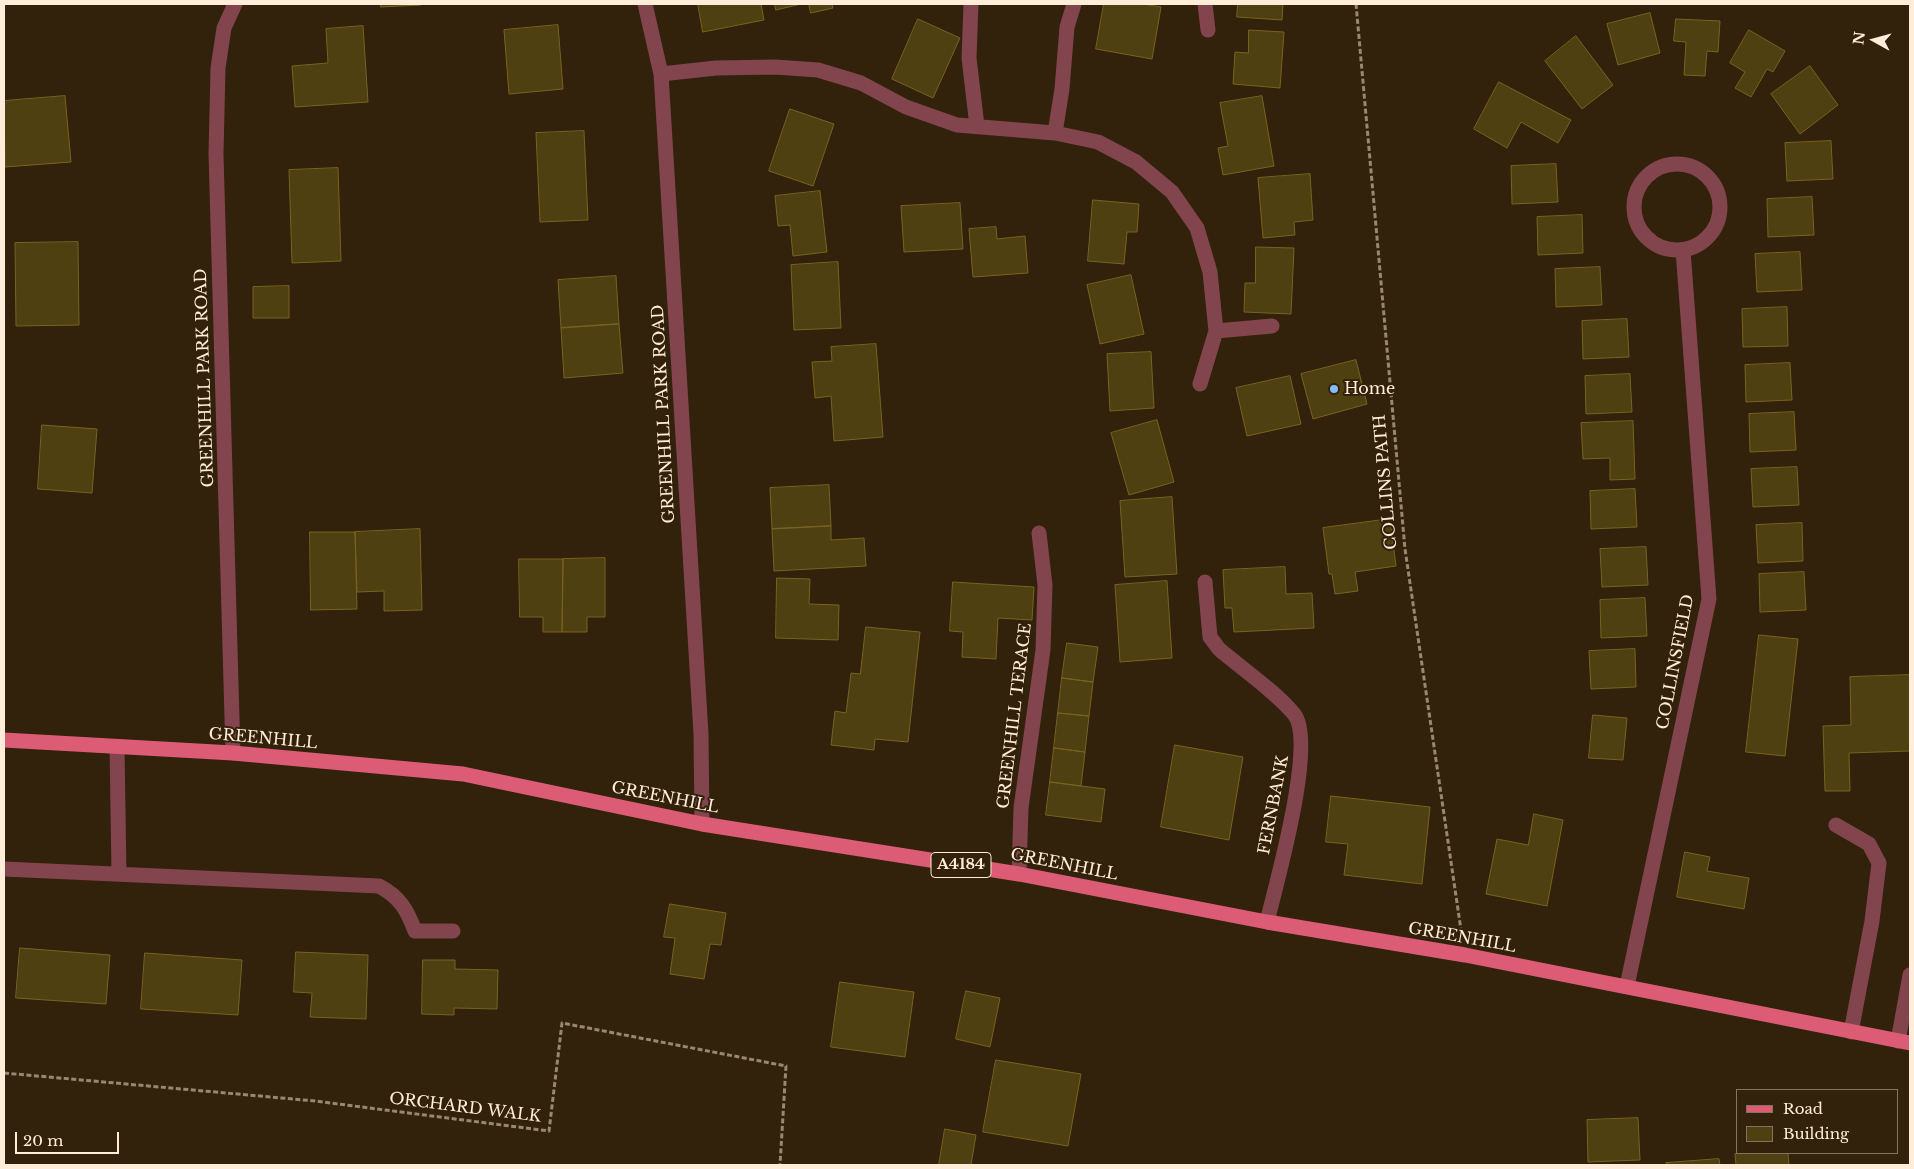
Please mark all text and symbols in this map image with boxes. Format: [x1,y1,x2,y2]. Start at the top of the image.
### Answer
north arrow [1849,15,1899,65]
text: N [1849,31,1869,46]
street label: GREENHILL PARK ROAD [192,268,218,488]
street label: GREENHILL PARK ROAD [649,304,679,524]
place label: Home [1344,379,1395,399]
marker: Home [1328,383,1340,395]
street label: COLLINS PATH [1371,414,1401,550]
street label: COLLINSFIELD [1653,593,1699,731]
street label: GREENHILL TERACE [994,622,1036,810]
street label: GREENHILL [208,725,318,753]
street label: FERNBANK [1255,754,1293,856]
street label: GREENHILL [610,778,720,818]
street label: GREENHILL [1009,845,1119,885]
road number: A4184 [931,852,991,878]
street label: GREENHILL [1407,919,1517,957]
street label: ORCHARD WALK [388,1089,542,1127]
legend [1736,1089,1899,1154]
text: Road [1783,1099,1823,1118]
scale bar [18,1122,121,1154]
text: Building [1783,1124,1849,1143]
text: 20 m [23,1131,63,1150]

